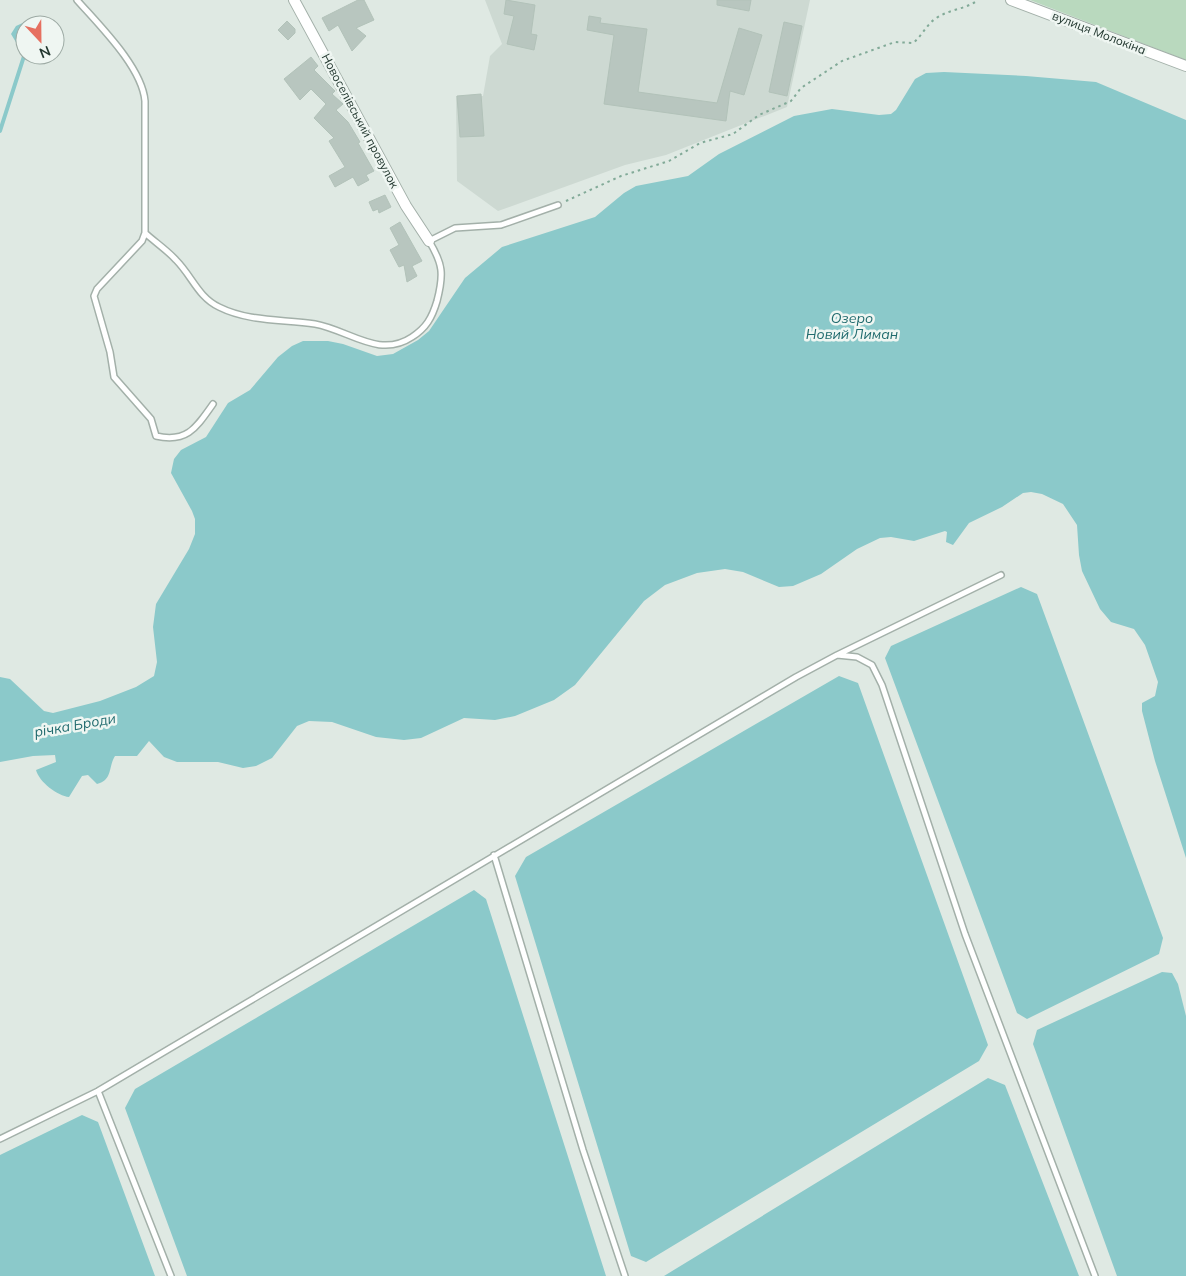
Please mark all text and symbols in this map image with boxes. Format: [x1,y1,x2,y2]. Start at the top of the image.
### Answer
street label: вулиця Молокіна [1050,8,1148,57]
north arrow [15,15,65,65]
text: N [37,42,53,62]
street label: Новоселівський провулок [318,51,403,191]
water label: Озеро Новий Лиман [806,309,898,343]
water label: річка Броди [33,709,117,741]

